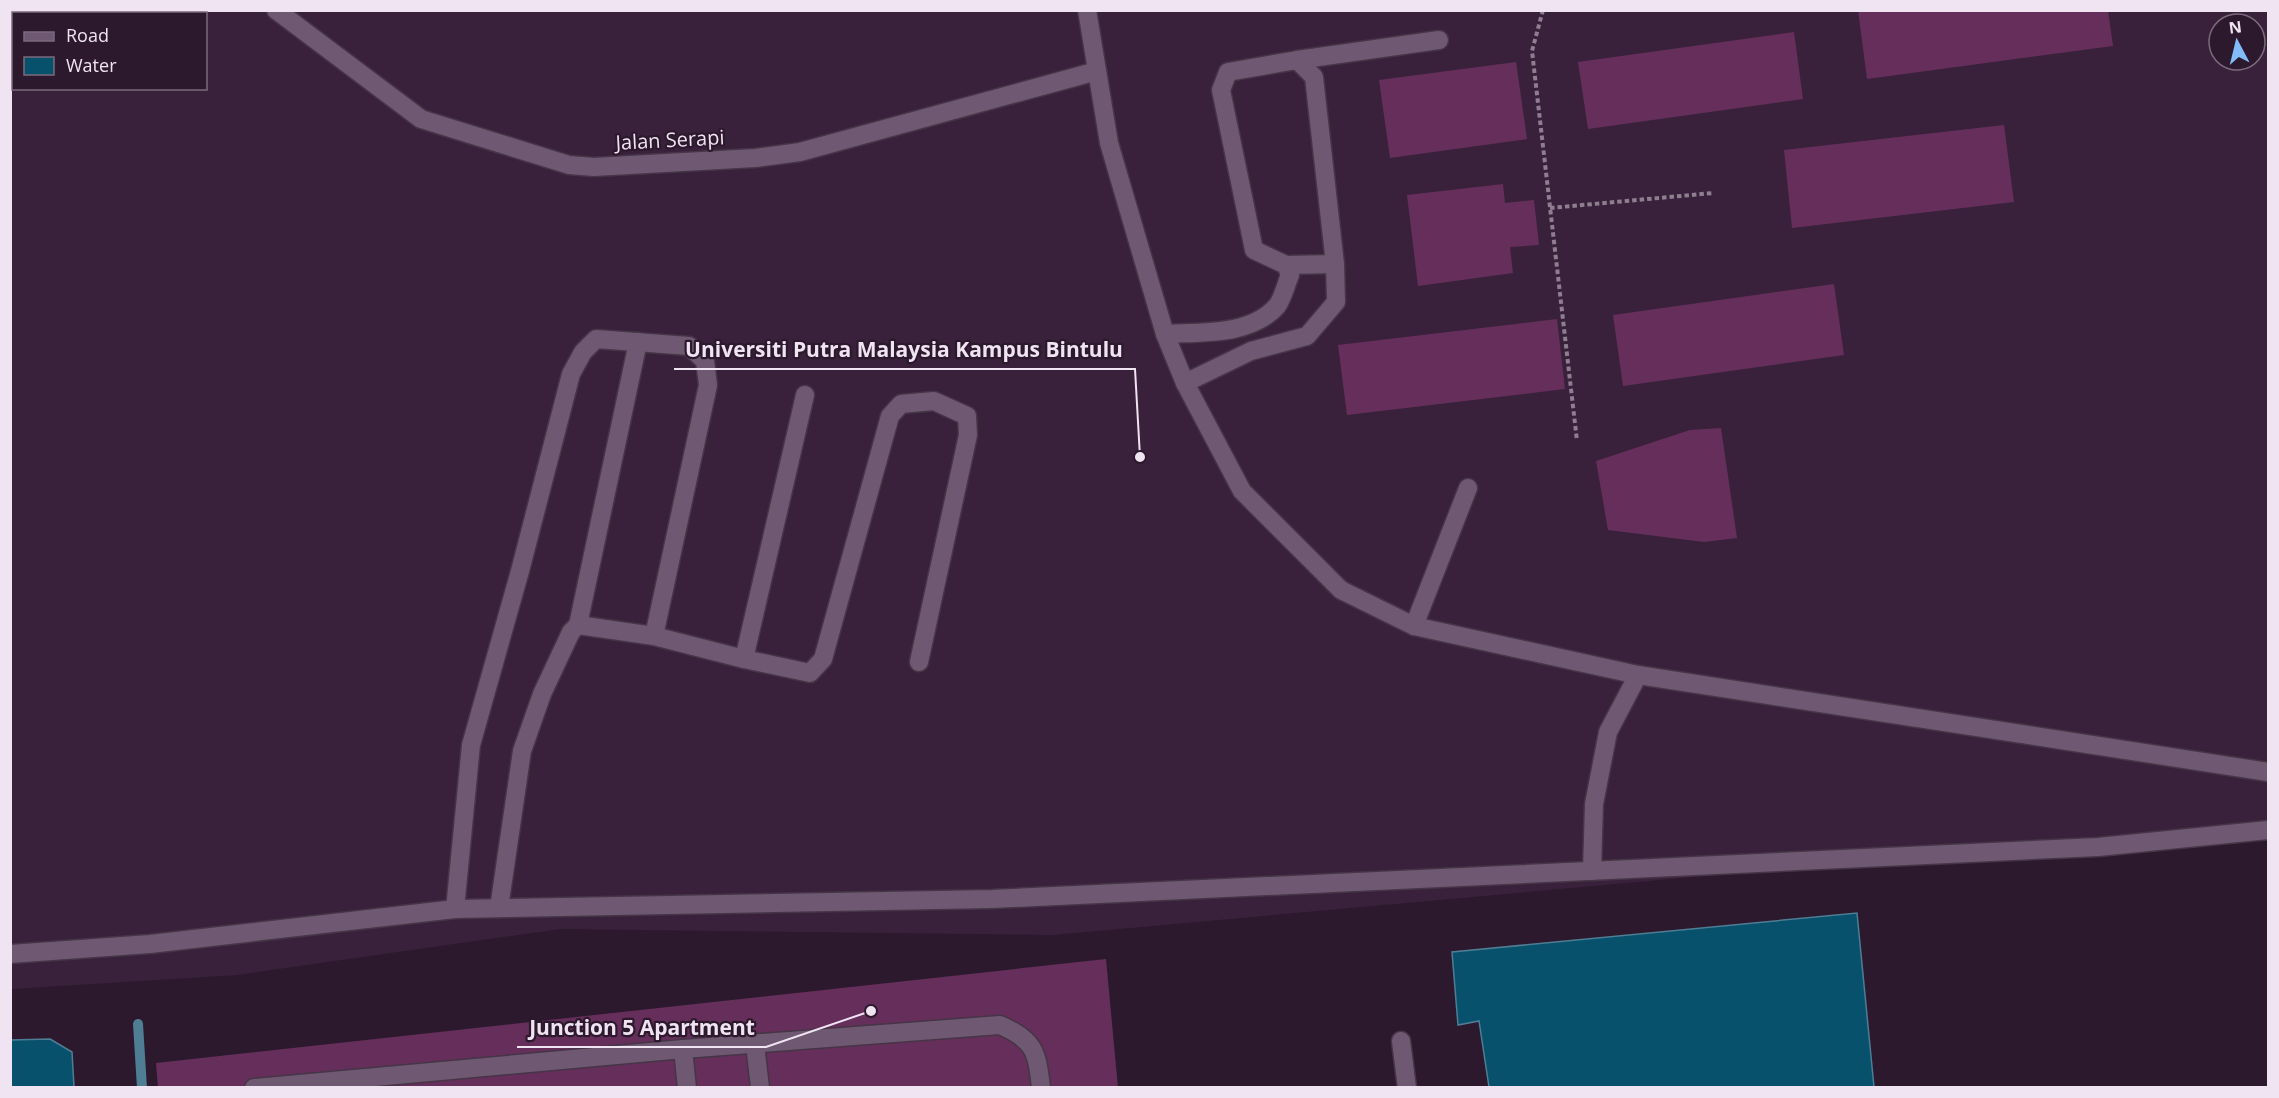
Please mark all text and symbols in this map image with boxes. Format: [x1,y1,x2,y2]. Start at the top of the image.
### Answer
legend [12,12,207,90]
north arrow [2207,12,2267,72]
text: N [2227,15,2243,39]
text: Road [66,23,109,47]
text: Water [66,53,117,77]
street label: Jalan Serapi [613,123,725,156]
callout: Universiti Putra Malaysia Kampus Bintulu [674,330,1135,369]
text: Universiti Putra Malaysia Kampus Bintulu [685,335,1123,363]
callout: Junction 5 Apartment [517,1008,766,1047]
text: Junction 5 Apartment [527,1013,755,1041]

